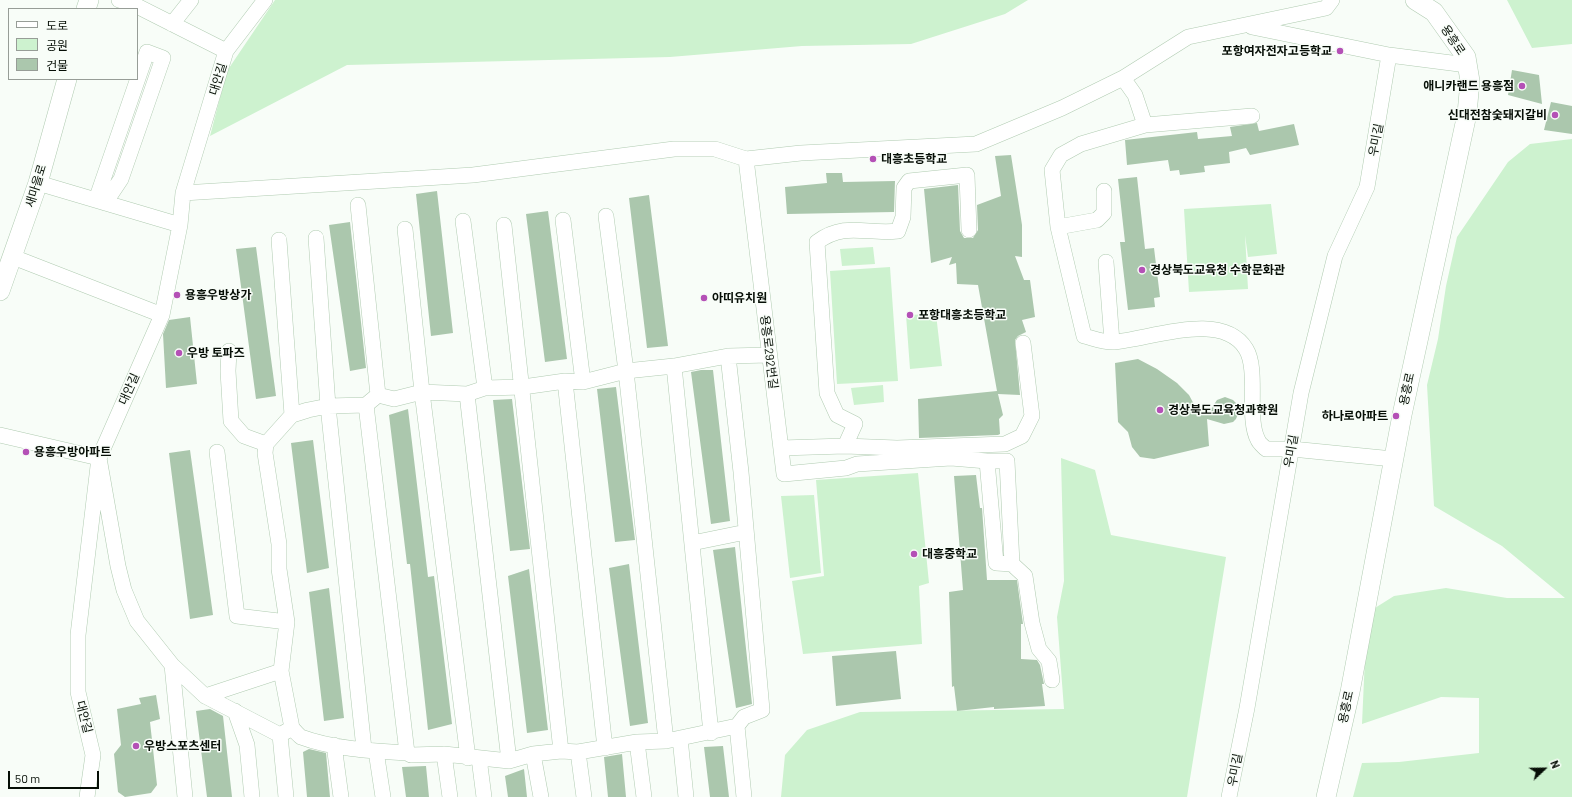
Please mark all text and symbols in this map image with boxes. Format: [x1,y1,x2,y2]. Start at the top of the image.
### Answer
legend [8,8,138,80]
text: 도로 [46,18,68,32]
street label: 용흥로 [1438,22,1468,58]
text: 공원 [46,38,68,52]
place label: 포항여자전자고등학교 [1222,44,1332,58]
marker: 포항여자전자고등학교 [1335,46,1345,56]
text: 건물 [46,58,68,72]
street label: 대안길 [206,61,230,97]
place label: 애니카랜드 용흥점 [1423,79,1514,93]
marker: 애니카랜드 용흥점 [1517,81,1527,91]
place label: 신대전참숯돼지갈비 [1448,108,1547,122]
marker: 신대전참숯돼지갈비 [1550,110,1560,120]
street label: 우미길 [1366,122,1386,158]
place label: 대흥초등학교 [881,152,947,166]
marker: 대흥초등학교 [868,154,878,164]
street label: 새마을로 [23,163,49,209]
place label: 경상북도교육청 수학문화관 [1150,263,1285,277]
marker: 경상북도교육청 수학문화관 [1137,265,1147,275]
place label: 용흥우방상가 [185,288,251,302]
marker: 용흥우방상가 [172,290,182,300]
place label: 아띠유치원 [712,291,767,305]
marker: 아띠유치원 [699,293,709,303]
place label: 포항대흥초등학교 [918,308,1006,322]
marker: 포항대흥초등학교 [905,310,915,320]
street label: 용흥로292번길 [757,314,781,390]
place label: 우방 토파즈 [187,346,245,360]
marker: 우방 토파즈 [174,348,184,358]
street label: 대안길 [116,371,142,407]
street label: 용흥로 [1397,371,1417,407]
place label: 경상북도교육청과학원 [1168,403,1278,417]
marker: 경상북도교육청과학원 [1155,405,1165,415]
place label: 하나로아파트 [1322,409,1388,423]
marker: 하나로아파트 [1391,411,1401,421]
street label: 우미길 [1281,433,1301,469]
place label: 용흥우방아파트 [34,445,111,459]
marker: 용흥우방아파트 [21,447,31,457]
place label: 대흥중학교 [922,547,977,561]
marker: 대흥중학교 [909,549,919,559]
street label: 용흥로 [1336,689,1356,725]
street label: 대안길 [73,699,95,735]
place label: 우방스포츠센터 [144,739,221,753]
marker: 우방스포츠센터 [131,741,141,751]
north arrow [1524,749,1564,789]
street label: 우미길 [1225,752,1245,788]
text: N [1548,758,1563,770]
scale bar [10,763,101,789]
text: 50 m [15,771,40,785]

